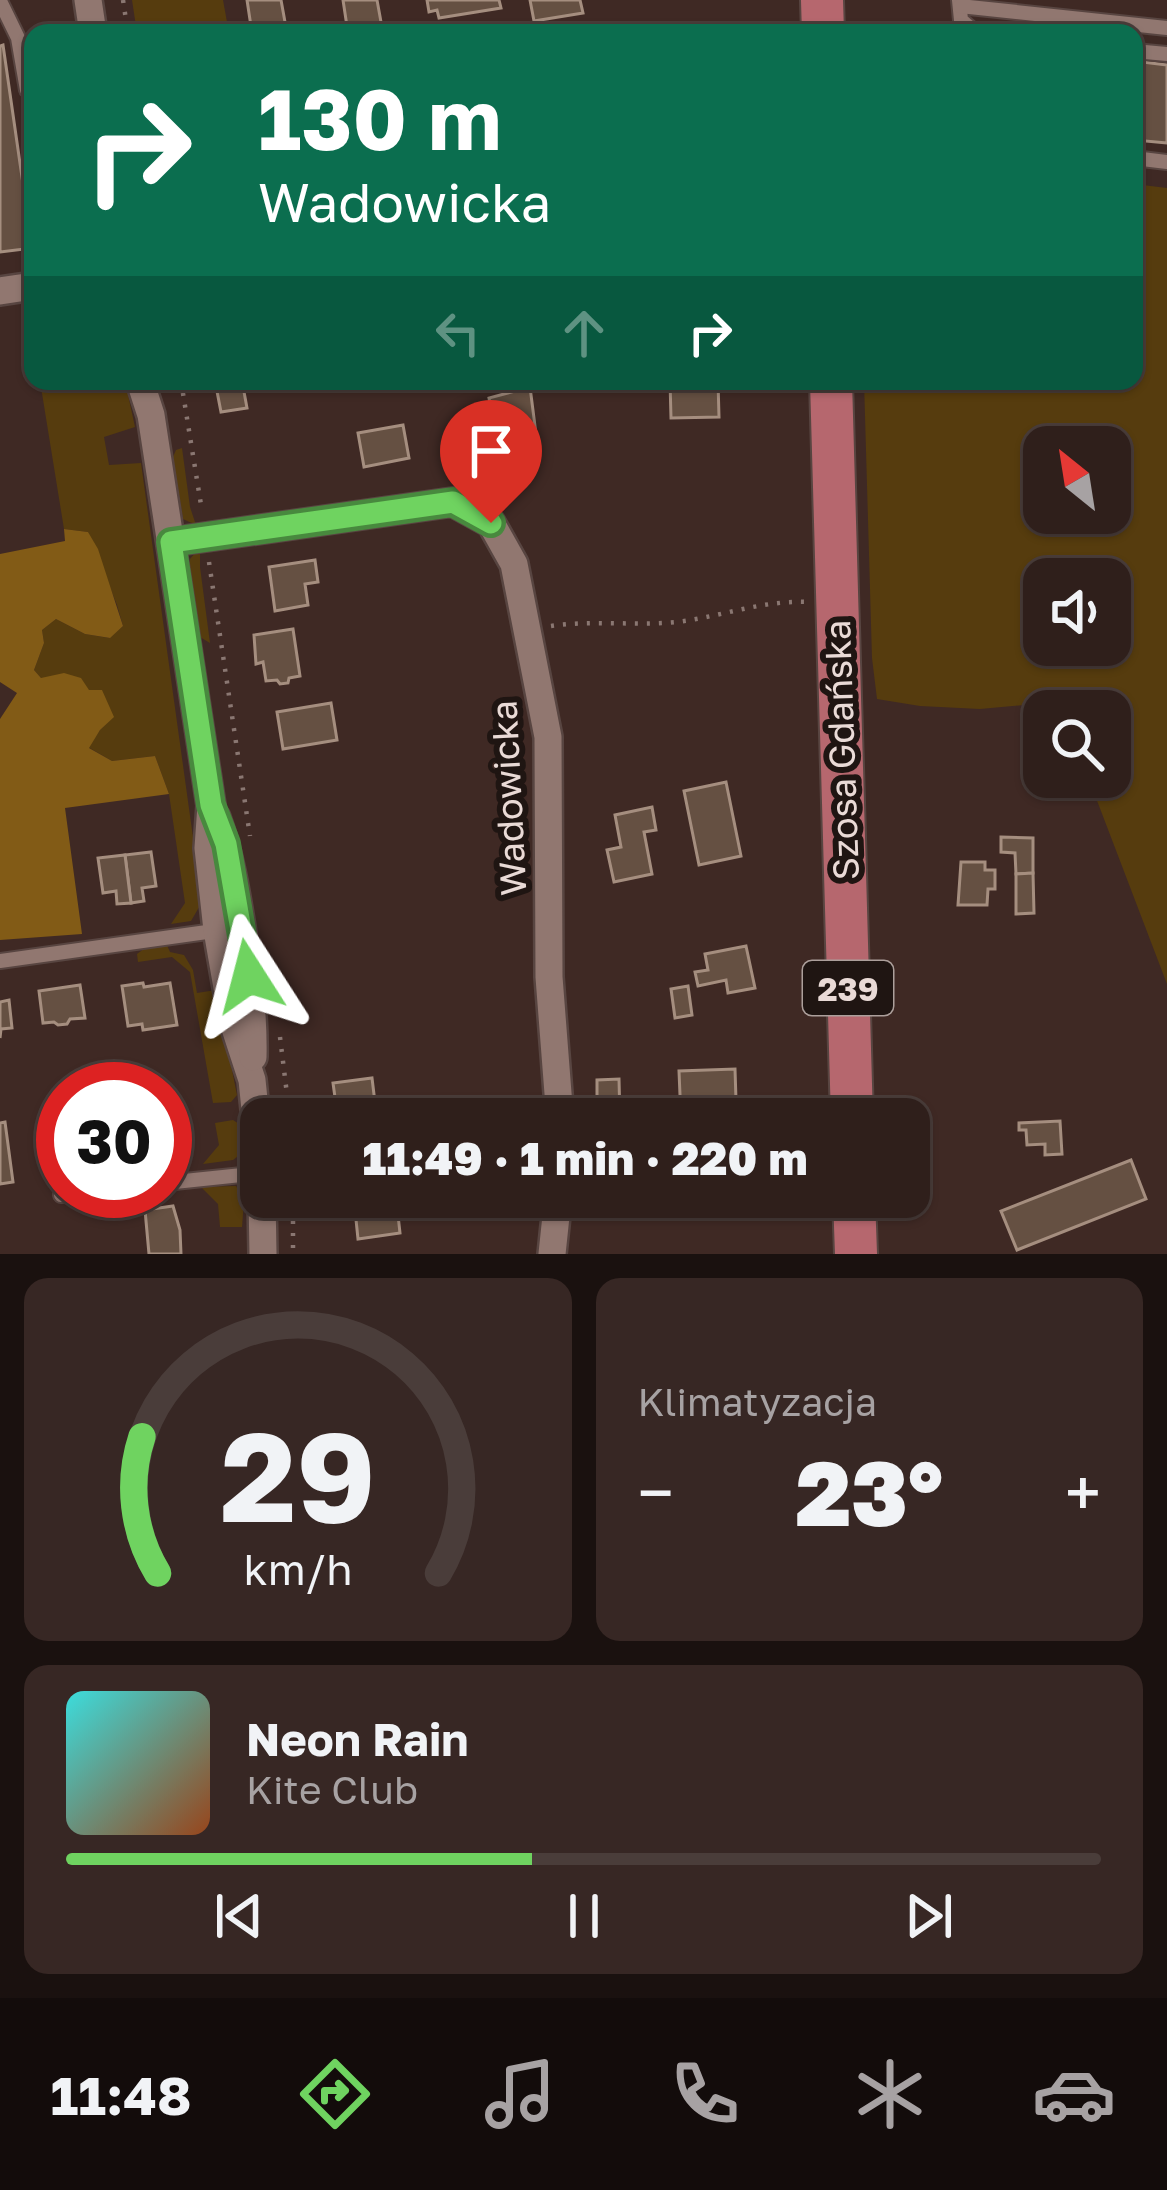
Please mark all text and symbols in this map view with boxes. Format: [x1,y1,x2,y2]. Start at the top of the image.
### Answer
text: 130 m [258,68,502,168]
icon: right [60,72,216,228]
text: Wadowicka [258,169,551,234]
icon: left [425,300,491,366]
icon: ahead [551,300,617,366]
icon: right [677,300,743,366]
pin [440,400,542,523]
icon: arrive [458,418,524,484]
north arrow [1023,426,1131,534]
map controls [1023,426,1131,798]
button: sound [1023,558,1131,666]
street label: Szosa Gdańska [815,619,867,881]
button: search [1023,690,1131,798]
street label: Wadowicka [481,699,535,897]
position arrow [186,913,312,1039]
road number: 239 [803,961,893,1015]
speed limit sign: 30 [36,1062,192,1218]
text: 11:49 · 1 min · 220 m [362,1131,808,1185]
text: Klimatyzacja [638,1378,877,1425]
text: 29 [220,1400,375,1549]
text: 23° [795,1438,943,1546]
text: − [638,1452,674,1532]
text: + [1065,1452,1101,1532]
text: km/h [243,1542,352,1593]
text: Neon Rain [246,1712,469,1766]
text: Kite Club [246,1766,418,1813]
icon: previous [206,1883,272,1949]
icon: pause [551,1883,617,1949]
icon: next [896,1883,962,1949]
icon: directions [293,2052,377,2136]
icon: music [478,2052,562,2136]
icon: phone [663,2052,747,2136]
icon: climate [848,2052,932,2136]
icon: car [1032,2052,1116,2136]
text: 11:48 [50,2062,192,2127]

